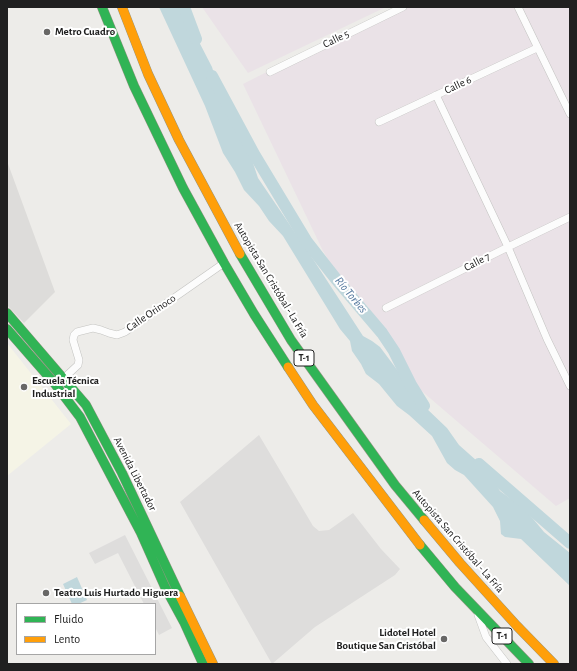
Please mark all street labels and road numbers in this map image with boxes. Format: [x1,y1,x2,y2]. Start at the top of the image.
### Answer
street label: Calle 5 [321,27,351,51]
street label: Calle 6 [442,73,474,97]
street label: Autopista San Cristóbal - La Fría [231,220,311,340]
street label: Calle 7 [462,250,492,274]
street label: Calle Orinoco [124,292,178,334]
road number: T-1 [294,350,314,366]
street label: Avenida Libertador [111,435,159,513]
street label: Autopista San Cristóbal - La Fría [409,487,507,595]
road number: T-1 [492,628,512,644]

